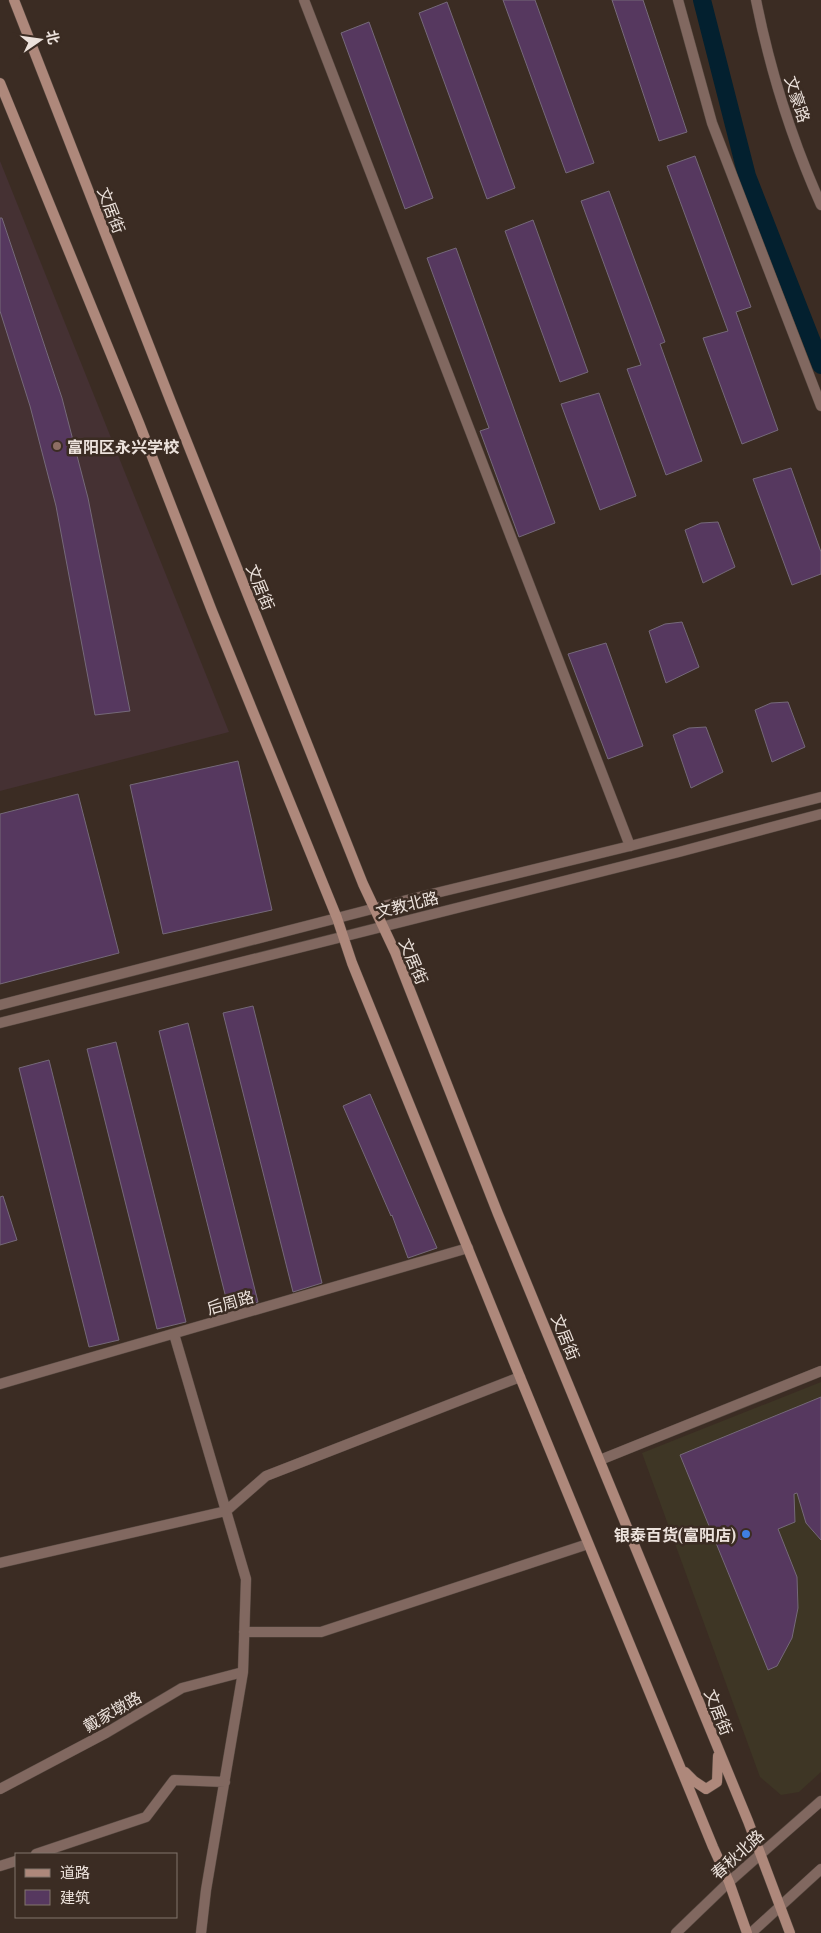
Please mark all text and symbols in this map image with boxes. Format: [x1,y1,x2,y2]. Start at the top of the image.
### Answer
north arrow [15,15,65,65]
text: 北 [42,28,64,46]
street label: 文豪路 [781,73,815,125]
street label: 文居街 [94,184,130,236]
place label: 富阳区永兴学校 [67,436,180,457]
marker: 富阳区永兴学校 [51,440,63,452]
street label: 文居街 [242,561,280,613]
street label: 文教北路 [373,886,441,922]
street label: 文居街 [395,935,433,987]
street label: 后周路 [204,1285,256,1319]
street label: 文居街 [547,1311,585,1363]
place label: 银泰百货(富阳店) [614,1524,736,1545]
marker: 银泰百货(富阳店) [740,1528,752,1540]
street label: 戴家墩路 [79,1686,145,1736]
street label: 文居街 [700,1686,738,1738]
street label: 春秋北路 [706,1825,768,1883]
legend [15,1853,178,1918]
text: 道路 [60,1862,90,1882]
text: 建筑 [60,1887,90,1907]

